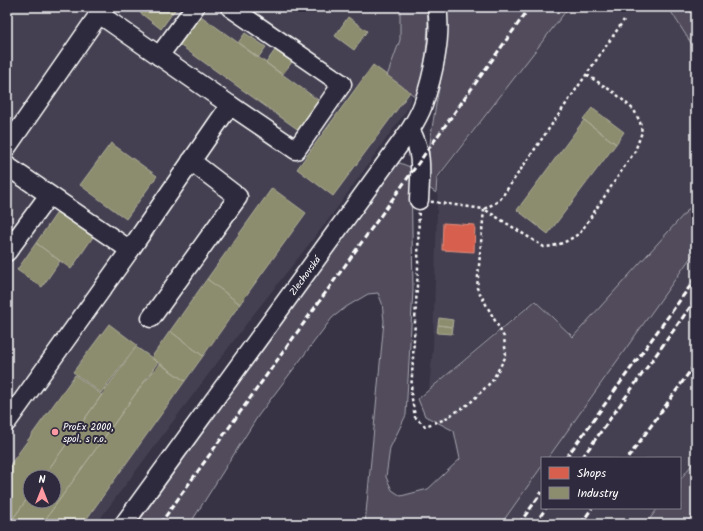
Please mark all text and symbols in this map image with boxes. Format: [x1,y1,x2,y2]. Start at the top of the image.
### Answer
street label: Zlechovská [285,252,326,299]
place label: ProEx 2000, spol. s r.o. [63,419,114,447]
marker: ProEx 2000, spol. s r.o. [50,427,60,437]
legend [541,457,681,509]
text: Shops [577,464,606,483]
north arrow [22,469,62,509]
text: N [39,471,46,489]
text: Industry [577,484,619,503]

